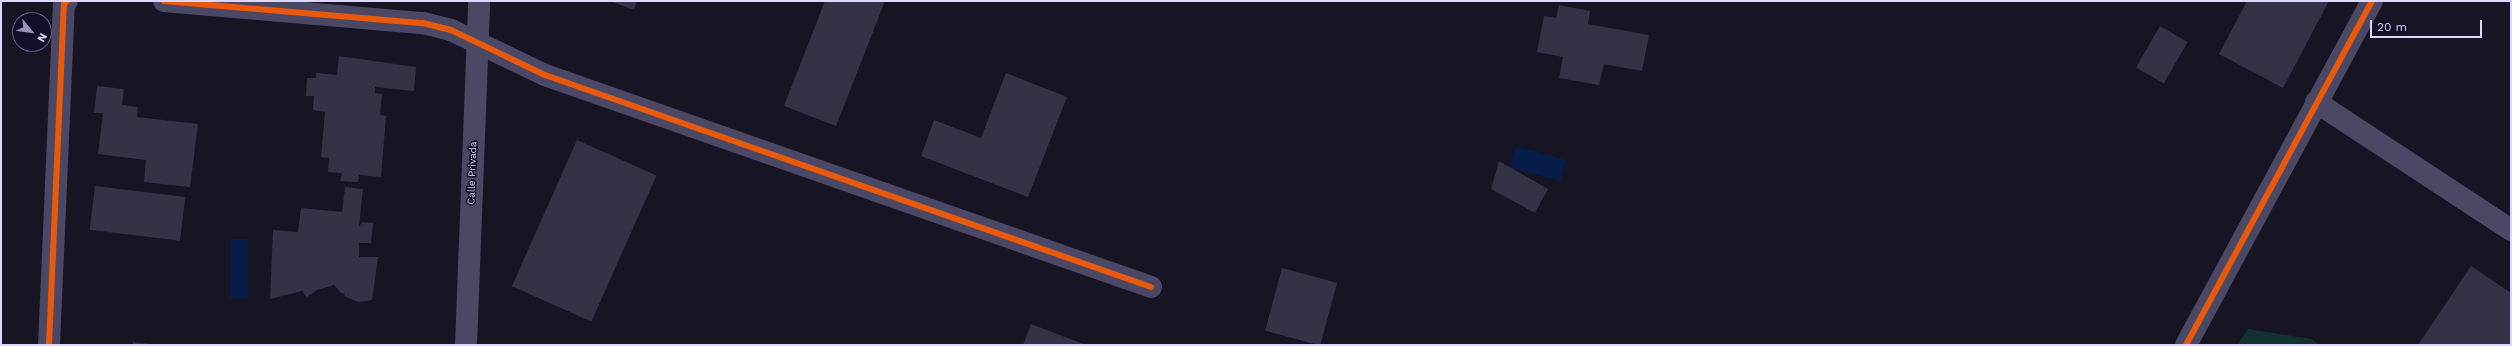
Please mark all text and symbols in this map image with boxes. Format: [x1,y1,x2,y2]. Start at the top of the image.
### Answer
north arrow [12,12,52,52]
scale bar [2372,12,2484,38]
text: 20 m [2377,20,2407,34]
text: N [34,31,50,44]
street label: Calle Privada [465,141,479,205]

